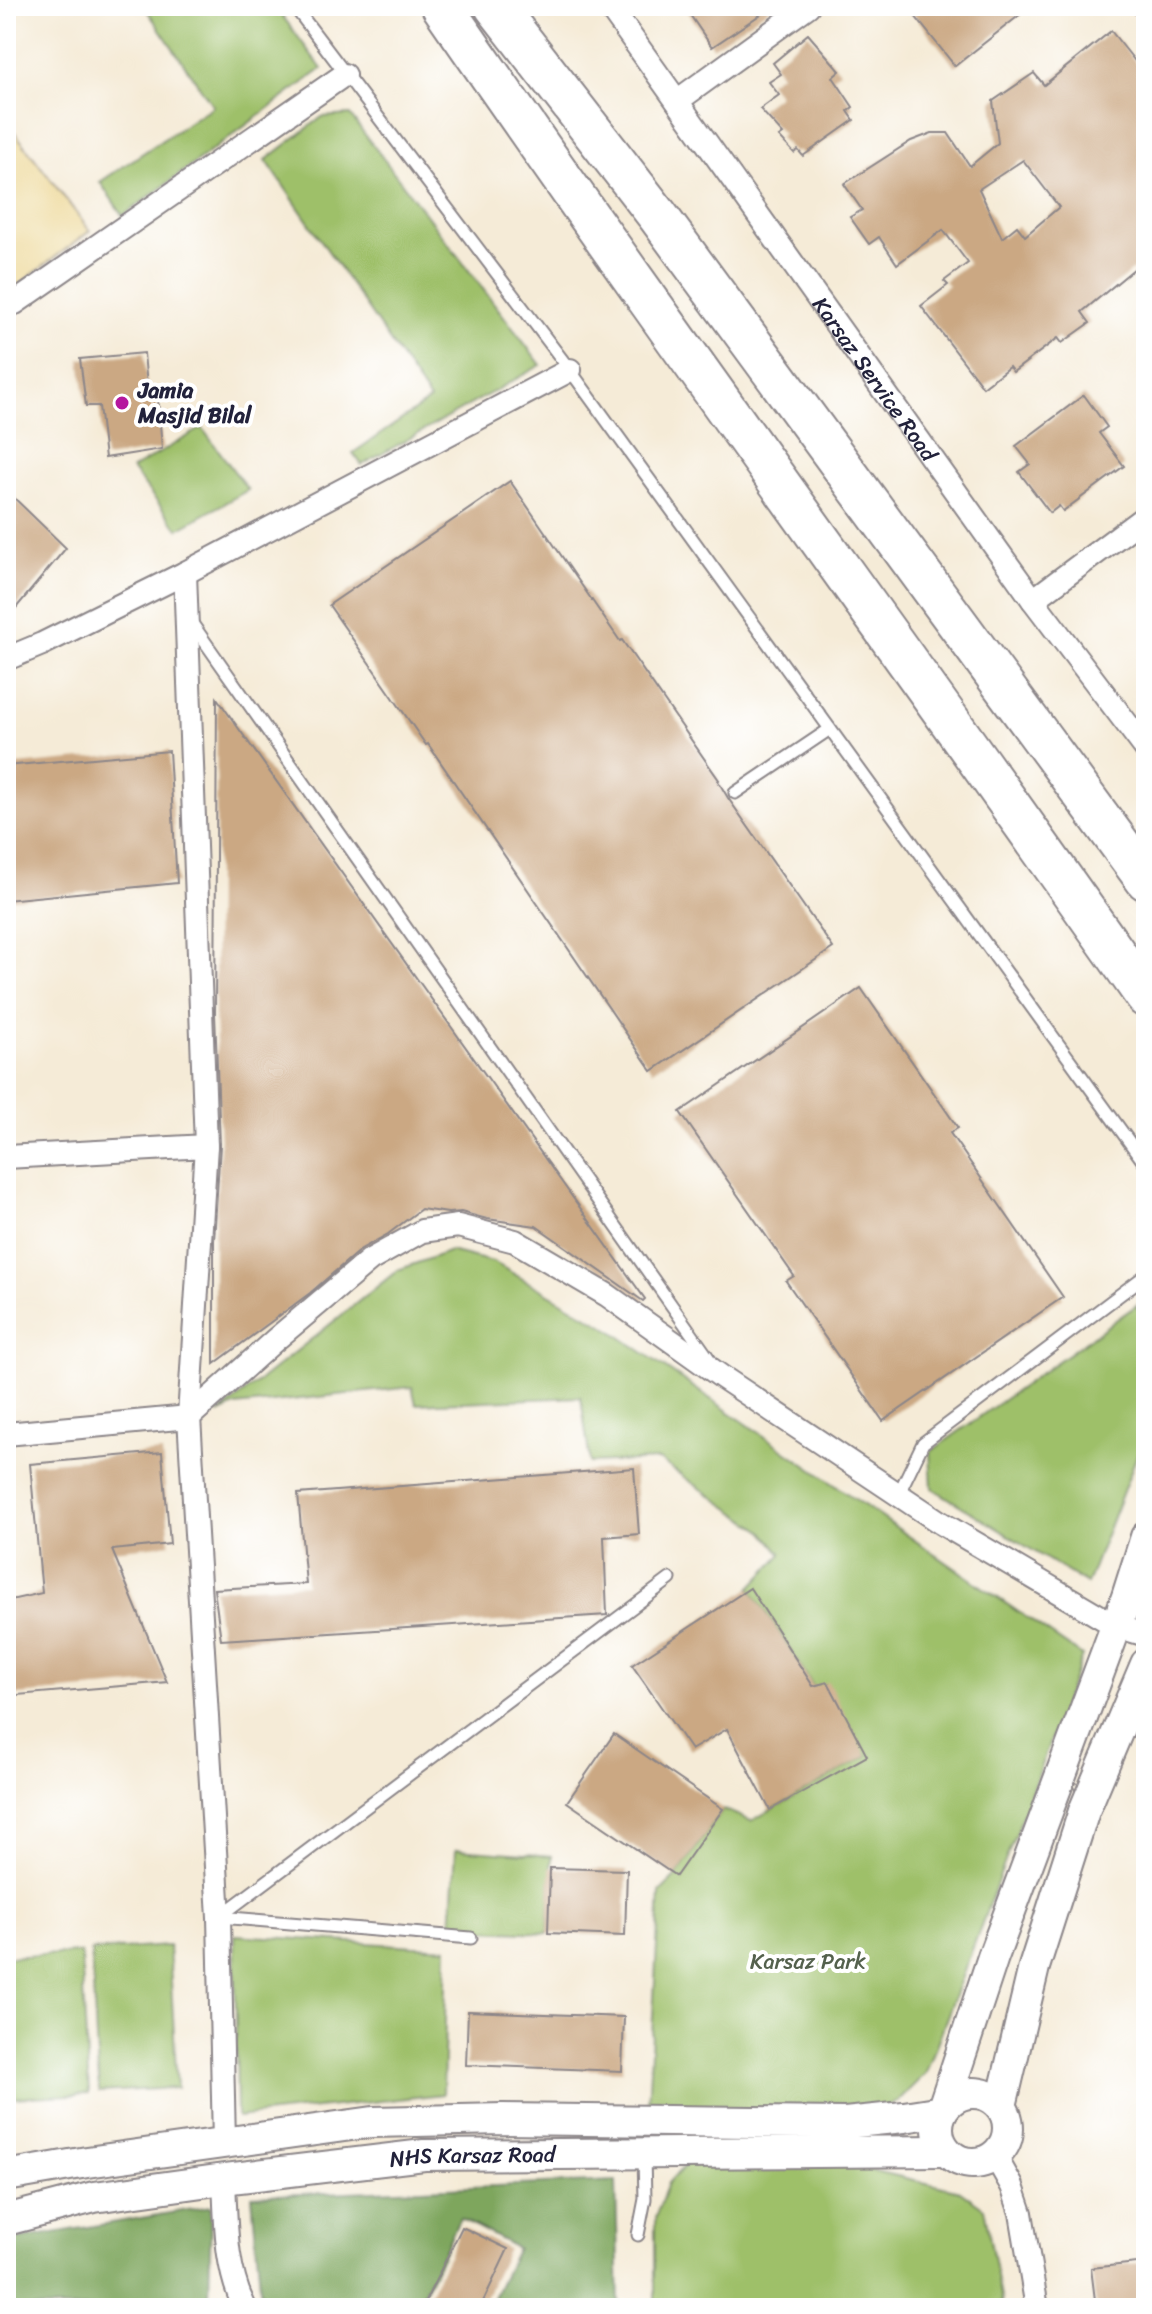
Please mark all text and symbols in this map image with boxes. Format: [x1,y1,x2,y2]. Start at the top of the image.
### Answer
street label: Karsaz Service Road [802,288,948,471]
place label: Jamia Masjid Bilal [136,371,253,435]
marker: Jamia Masjid Bilal [113,394,131,412]
park label: Karsaz Park [750,1942,866,1981]
street label: NHS Karsaz Road [387,2135,557,2179]

